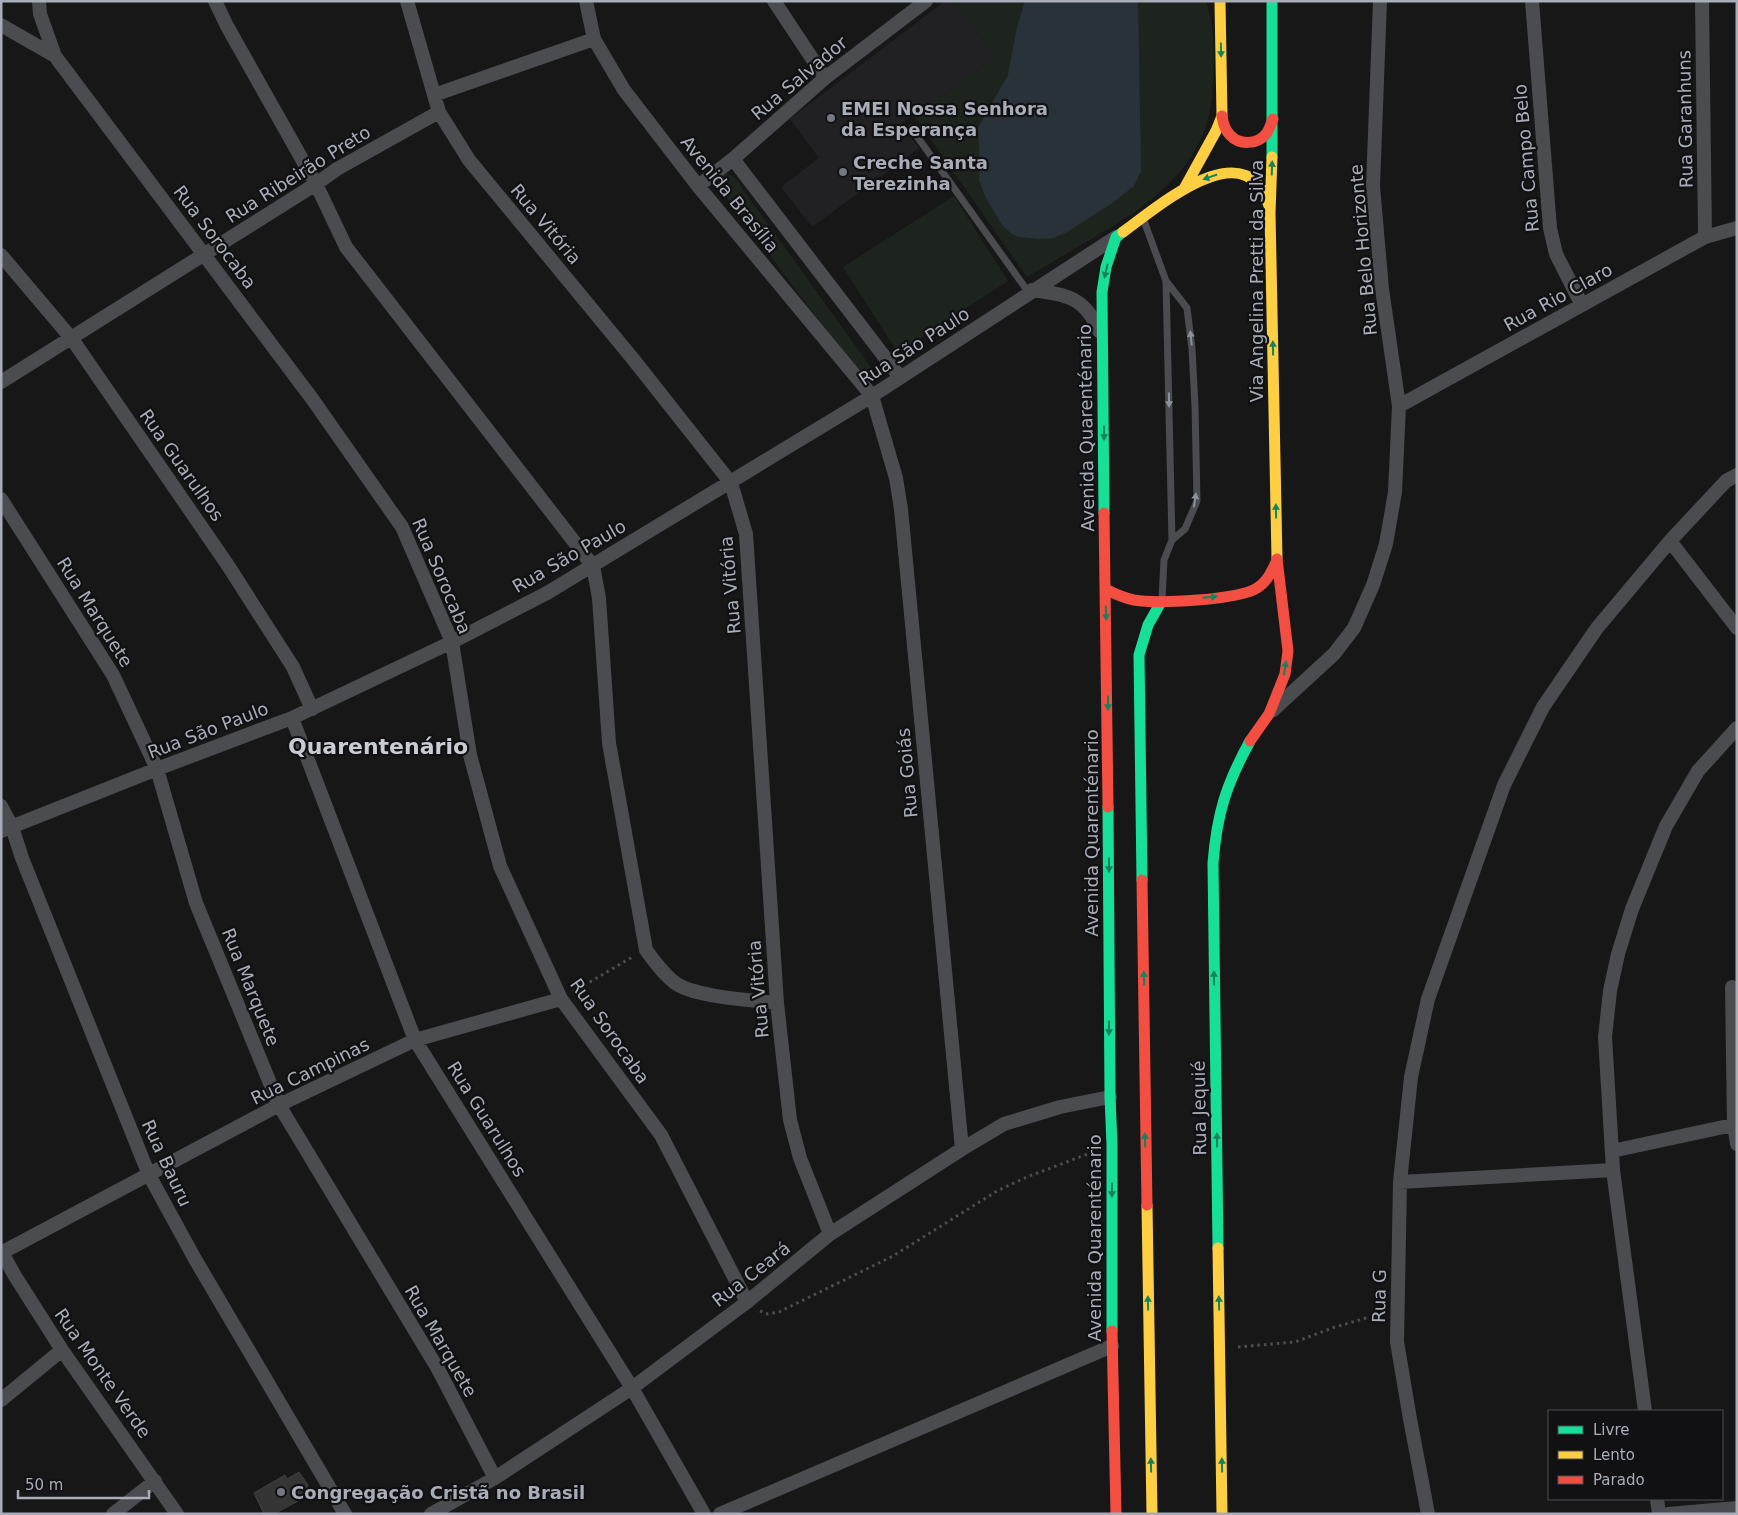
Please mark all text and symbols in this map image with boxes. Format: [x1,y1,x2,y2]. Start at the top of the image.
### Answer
street label: Rua Salvador [747,31,852,124]
one-way arrow [1217,42,1225,58]
street label: Rua Garanhuns [1673,50,1697,188]
street label: Rua Campo Belo [1509,83,1543,233]
place label: EMEI Nossa Senhora da Esperança [841,98,1048,140]
marker: EMEI Nossa Senhora da Esperança [825,112,837,124]
street label: Rua Ribeirão Preto [222,121,374,227]
street label: Avenida Brasília [677,132,783,256]
place label: Creche Santa Terezinha [853,152,988,194]
street label: Via Angelina Pretti da Silva [1246,160,1267,402]
one-way arrow [1268,160,1276,176]
street label: Rua Belo Horizonte [1345,163,1381,337]
marker: Creche Santa Terezinha [837,166,849,178]
one-way arrow [1202,174,1217,181]
street label: Rua Vitória [506,180,586,268]
street label: Rua Sorocaba [169,181,261,293]
street label: Rua Rio Claro [1500,259,1616,335]
one-way arrow [1102,263,1110,278]
street label: Rua São Paulo [855,302,973,390]
street label: Avenida Quarenténario [1074,324,1098,532]
one-way arrow [1187,329,1195,345]
one-way arrow [1269,340,1277,356]
one-way arrow [1165,392,1173,408]
street label: Rua Guarulhos [136,405,228,525]
one-way arrow [1100,425,1108,441]
one-way arrow [1192,491,1200,507]
one-way arrow [1272,503,1280,519]
street label: Rua Sorocaba [408,515,476,637]
street label: Rua São Paulo [509,515,629,597]
street label: Rua Vitória [715,535,745,635]
street label: Rua Marquete [53,553,137,671]
one-way arrow [1202,593,1218,601]
one-way arrow [1102,605,1110,621]
one-way arrow [1282,660,1290,676]
one-way arrow [1104,695,1112,711]
street label: Rua São Paulo [145,697,271,763]
street label: Rua Goiás [893,727,921,819]
street label: Avenida Quarenténario [1081,729,1102,937]
district label: Quarentenário [288,734,468,759]
one-way arrow [1105,857,1113,873]
street label: Rua Marquete [218,925,284,1049]
street label: Rua Vitória [743,939,773,1039]
one-way arrow [1140,969,1148,985]
one-way arrow [1210,969,1218,985]
street label: Rua Sorocaba [566,974,654,1088]
one-way arrow [1105,1020,1113,1036]
street label: Rua Campinas [247,1033,373,1109]
street label: Rua Guarulhos [443,1058,531,1180]
street label: Rua Jequié [1188,1060,1210,1156]
street label: Rua Bauru [138,1116,196,1210]
one-way arrow [1141,1132,1149,1148]
one-way arrow [1213,1132,1221,1148]
street label: Avenida Quarenténario [1084,1134,1105,1342]
one-way arrow [1108,1182,1116,1198]
street label: Rua Ceará [708,1237,794,1311]
street label: Rua G [1368,1269,1390,1323]
street label: Rua Marquete [401,1281,481,1401]
one-way arrow [1144,1294,1152,1310]
one-way arrow [1215,1294,1223,1310]
street label: Rua Monte Verde [50,1304,156,1442]
legend [1548,1410,1723,1500]
text: Livre [1593,1421,1629,1439]
text: Lento [1593,1446,1635,1464]
one-way arrow [1147,1457,1155,1473]
one-way arrow [1217,1457,1225,1473]
scale bar [18,1468,149,1500]
text: Parado [1593,1471,1645,1489]
text: 50 m [25,1476,63,1494]
place label: Congregação Cristã no Brasil [291,1482,585,1503]
marker: Congregação Cristã no Brasil [275,1486,287,1498]

